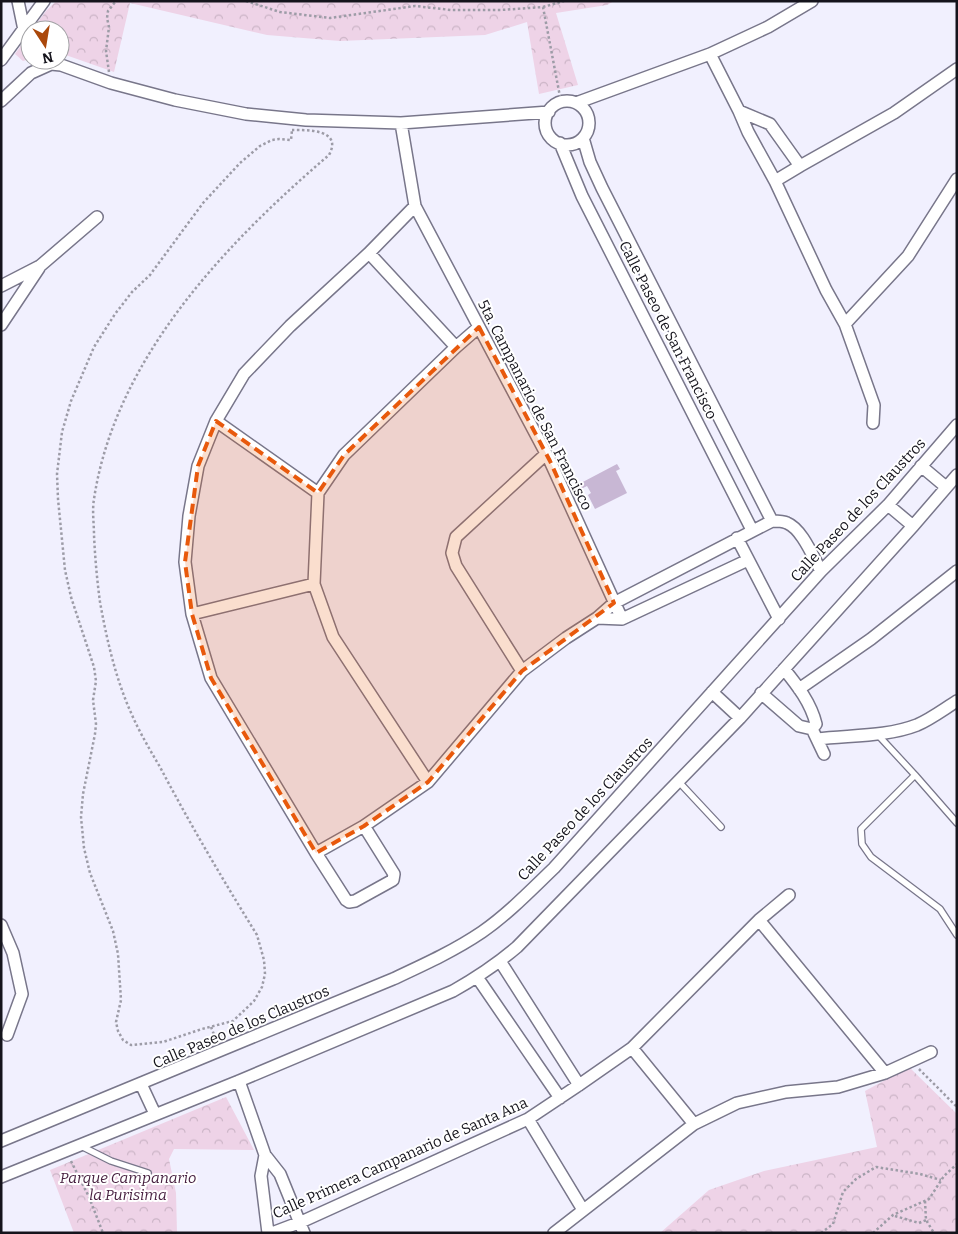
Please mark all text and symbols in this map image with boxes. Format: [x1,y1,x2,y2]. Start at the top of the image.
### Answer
north arrow [20,20,70,70]
text: N [40,48,55,67]
street label: Calle Paseo de San Francisco [615,238,721,422]
street label: 5ta. Campanario de San Francisco [474,297,596,513]
street label: Calle Paseo de los Claustros [787,434,929,586]
street label: Calle Paseo de los Claustros [514,733,656,885]
street label: Calle Paseo de los Claustros [150,982,332,1072]
street label: Calle Primera Campanario de Santa Ana [270,1093,530,1223]
park label: Parque Campanario la Purisima [60,1169,196,1204]

